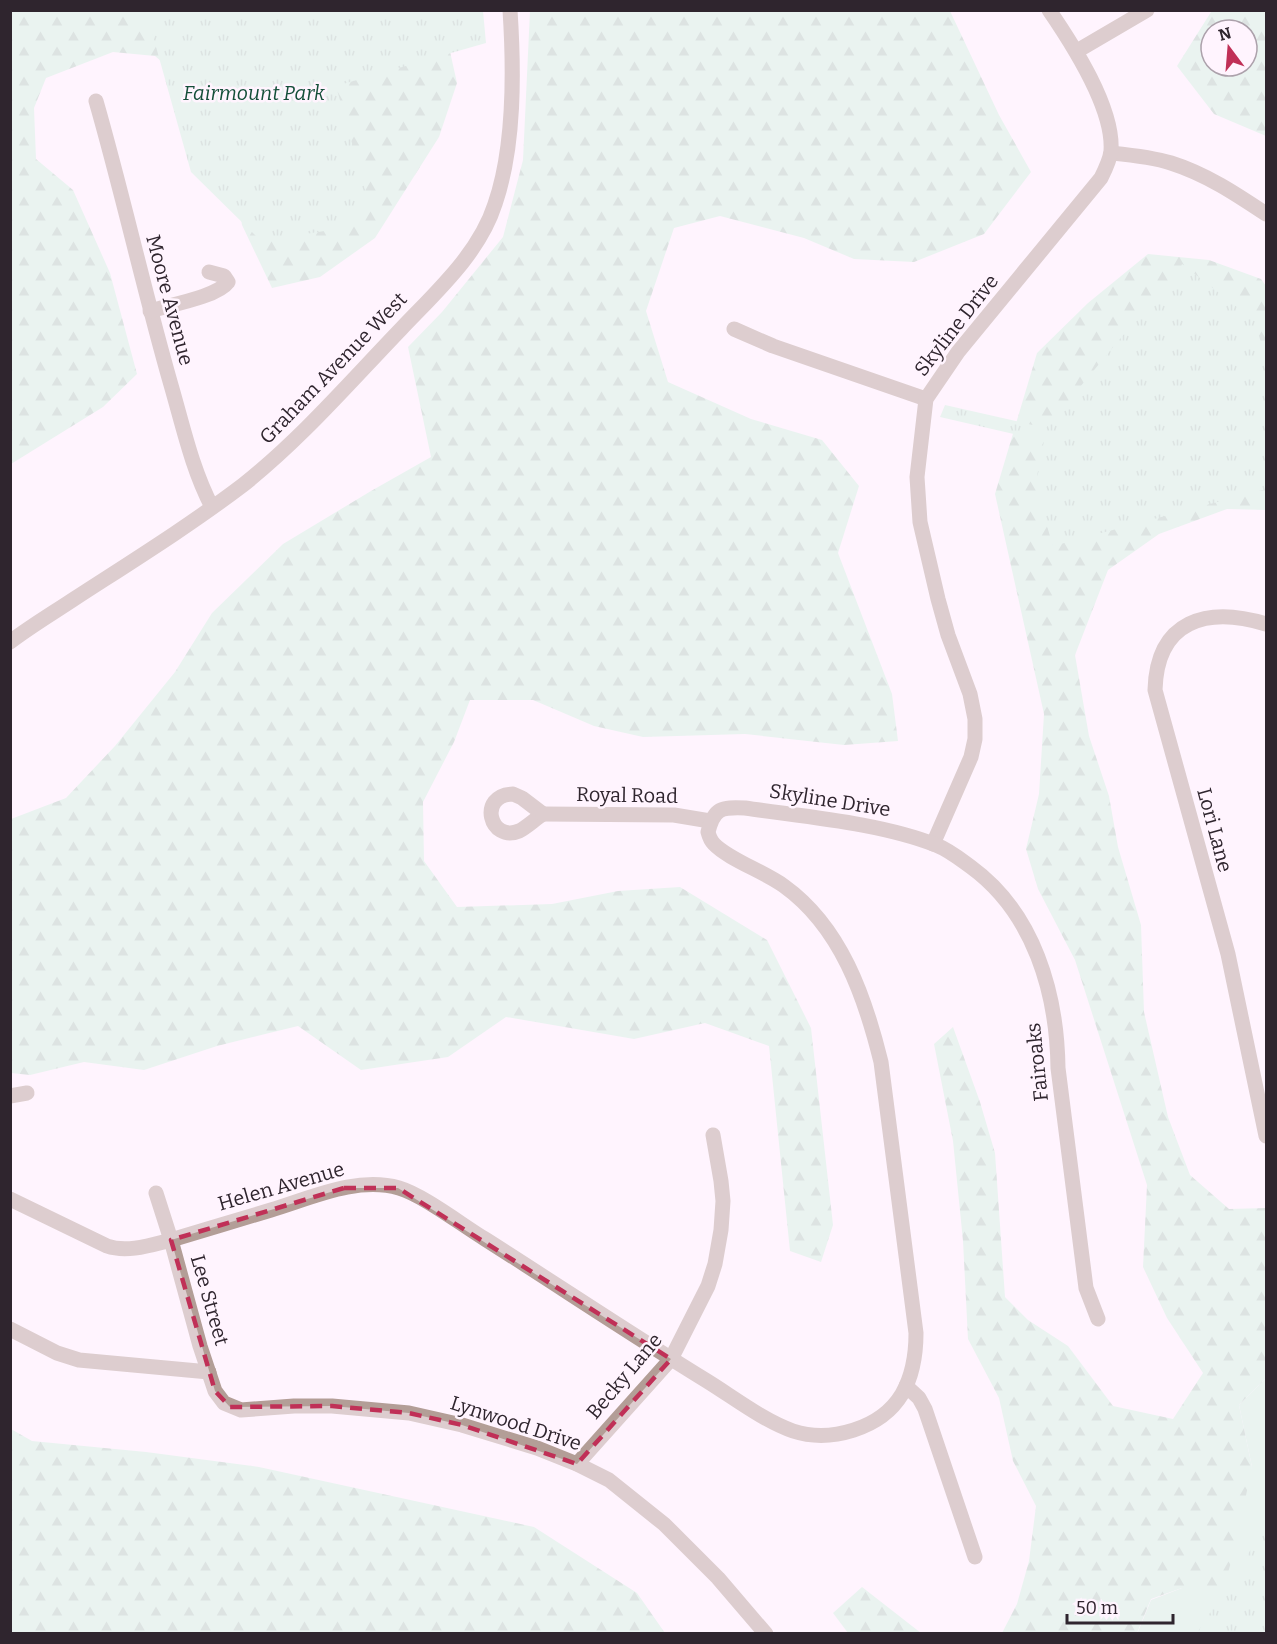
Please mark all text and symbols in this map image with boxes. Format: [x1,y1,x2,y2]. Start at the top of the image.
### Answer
north arrow [1199,18,1259,78]
text: N [1216,23,1234,45]
park label: Fairmount Park [183,81,325,105]
street label: Moore Avenue [141,232,199,368]
street label: Skyline Drive [909,269,1003,381]
street label: Graham Avenue West [254,287,412,449]
street label: Skyline Drive [768,779,892,821]
street label: Royal Road [576,782,678,808]
street label: Lori Lane [1192,785,1238,875]
street label: Fairoaks [1021,1022,1053,1102]
street label: Helen Avenue [215,1157,347,1215]
street label: Lee Street [186,1252,234,1348]
street label: Becky Lane [581,1328,667,1424]
street label: Lynwood Drive [447,1390,585,1456]
scale bar [1067,1587,1174,1625]
text: 50 m [1076,1597,1118,1619]

